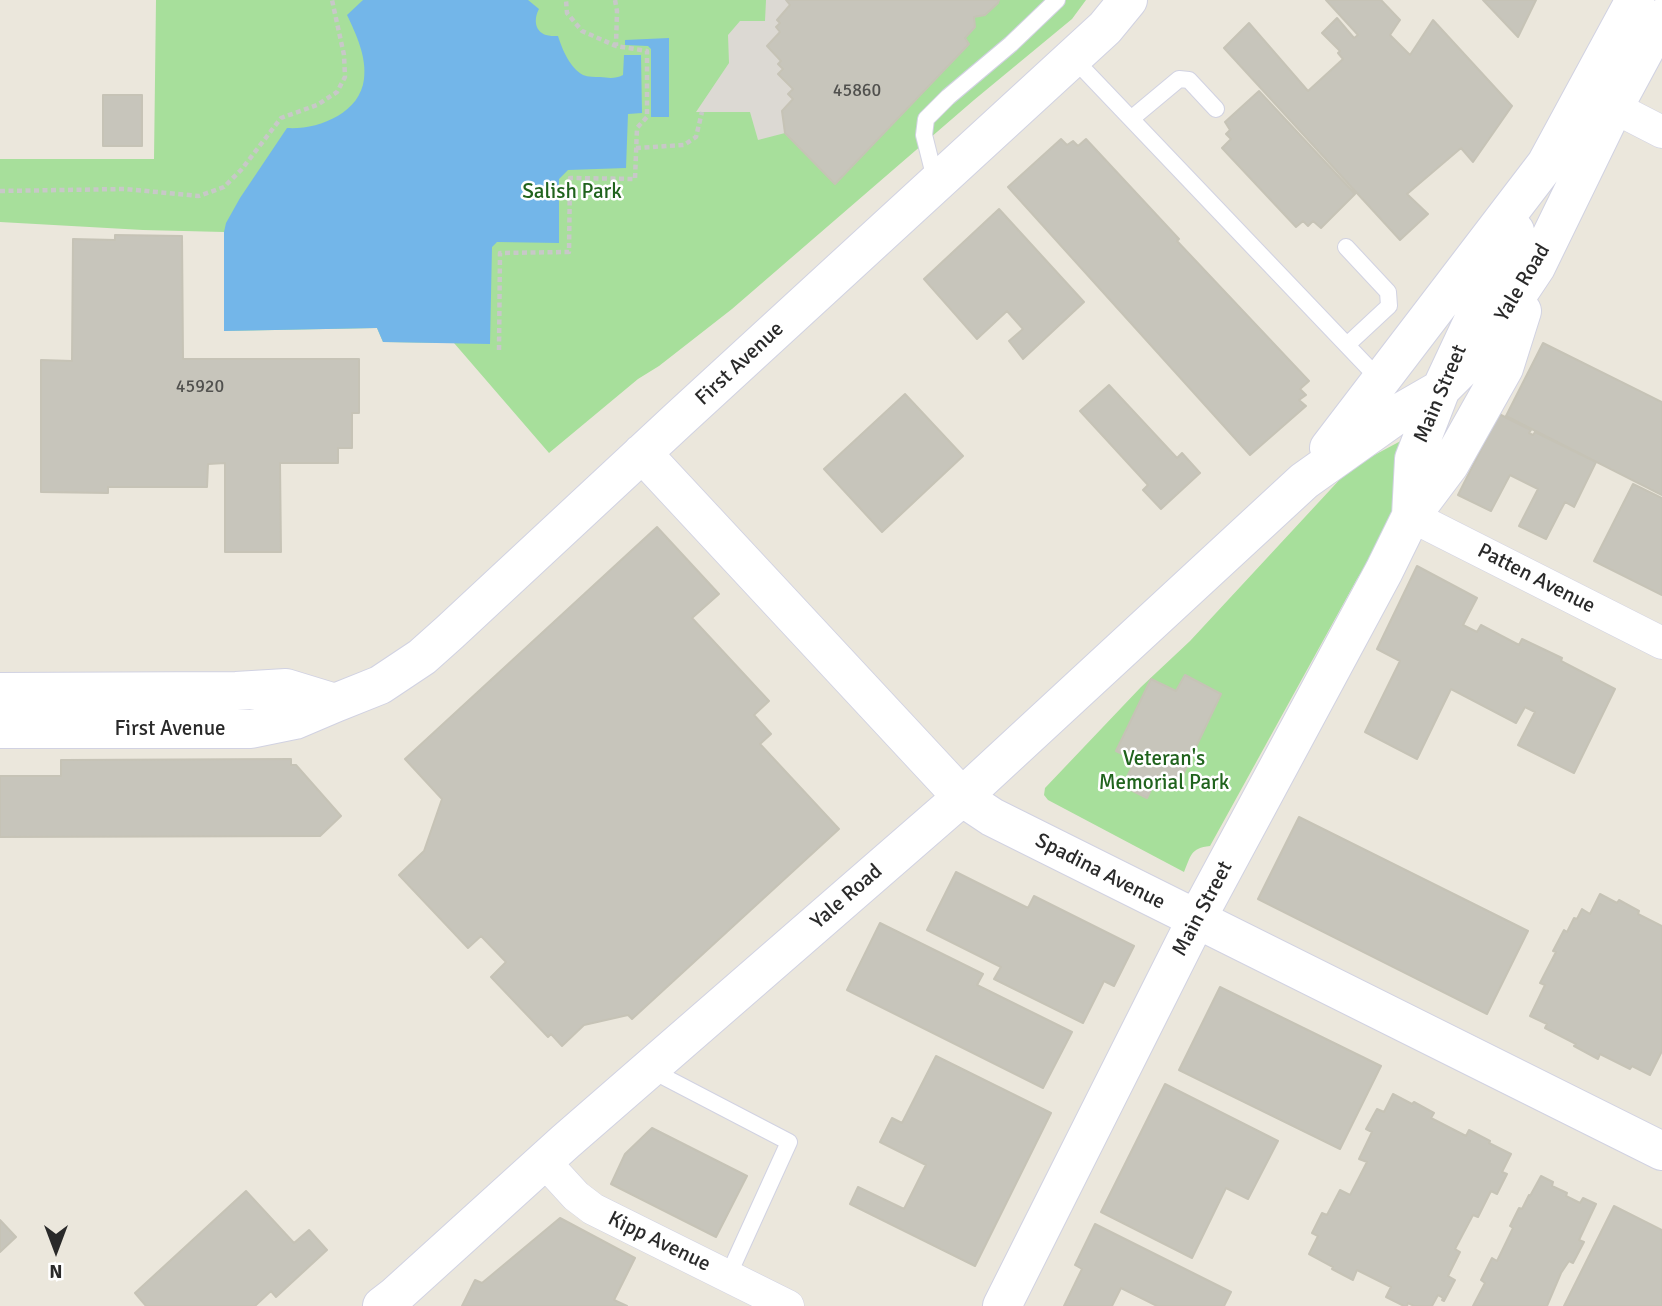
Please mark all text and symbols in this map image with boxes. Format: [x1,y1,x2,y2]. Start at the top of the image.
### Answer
house number: 45860 [833,80,881,102]
park label: Salish Park [522,179,622,205]
street label: Yale Road [1490,240,1556,326]
street label: First Avenue [691,317,789,411]
street label: Main Street [1409,341,1473,447]
house number: 45920 [176,376,224,398]
street label: Patten Avenue [1473,539,1599,619]
street label: First Avenue [114,716,226,742]
park label: Veteran's Memorial Park [1099,746,1229,796]
street label: Spadina Avenue [1031,828,1169,916]
street label: Main Street [1167,857,1239,961]
street label: Yale Road [806,859,888,935]
street label: Kipp Avenue [604,1206,714,1278]
north arrow [21,1215,91,1285]
text: N [49,1259,63,1283]

